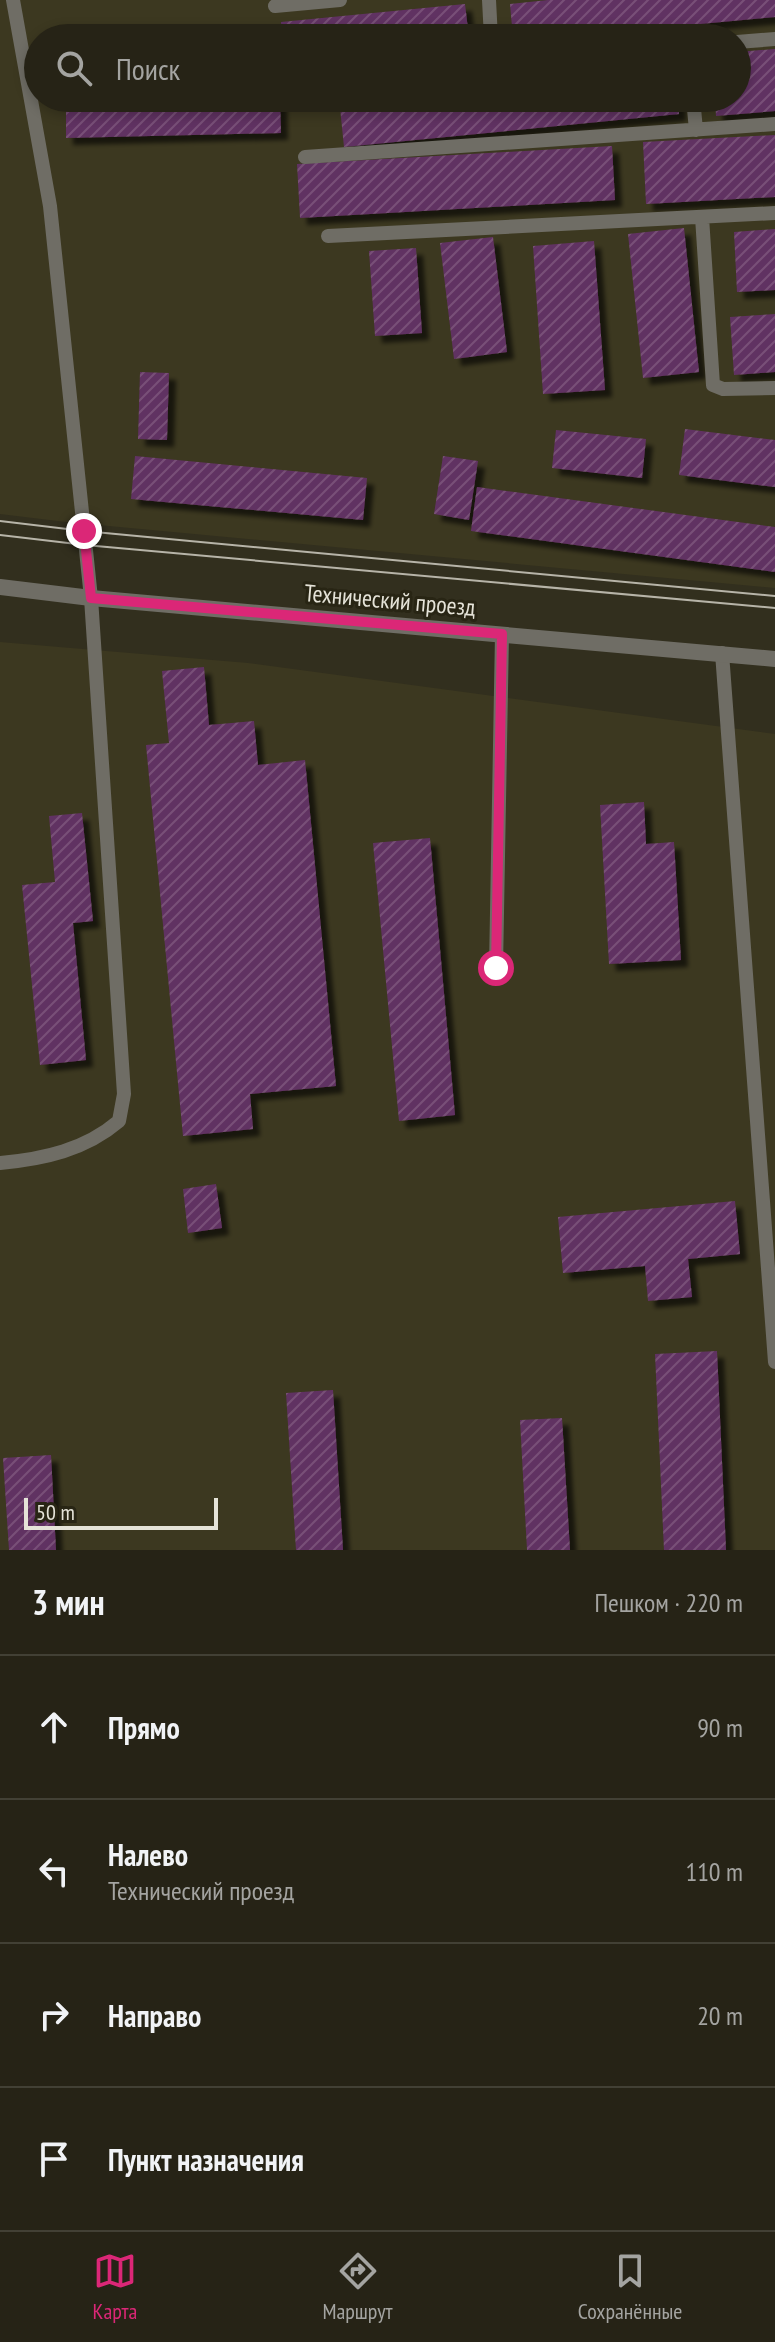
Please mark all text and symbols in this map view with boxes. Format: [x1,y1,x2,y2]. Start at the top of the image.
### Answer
search box [24,24,751,112]
icon: search [52,46,96,90]
text: Поиск [116,49,180,88]
route end [66,513,102,549]
street label: Технический проезд [303,577,477,623]
route start [478,950,514,986]
scale bar [24,1494,218,1530]
text: 50 m [36,1498,75,1526]
text: 3 мин [32,1580,105,1624]
text: Пешком · 220 m [594,1586,743,1619]
icon: ahead [32,1705,76,1749]
text: Прямо [108,1708,180,1747]
text: 90 m [697,1711,743,1744]
text: Налево [108,1835,188,1874]
icon: left [32,1849,76,1893]
text: 110 m [685,1855,743,1888]
text: Технический проезд [108,1874,294,1907]
icon: right [32,1993,76,2037]
text: Направо [108,1996,201,2035]
text: 20 m [697,1999,743,2032]
icon: arrive [32,2137,76,2181]
text: Пункт назначения [108,2140,304,2179]
tab: Карта [93,2249,137,2325]
tab: Маршрут [322,2249,393,2325]
tab: Сохранённые [578,2249,682,2325]

